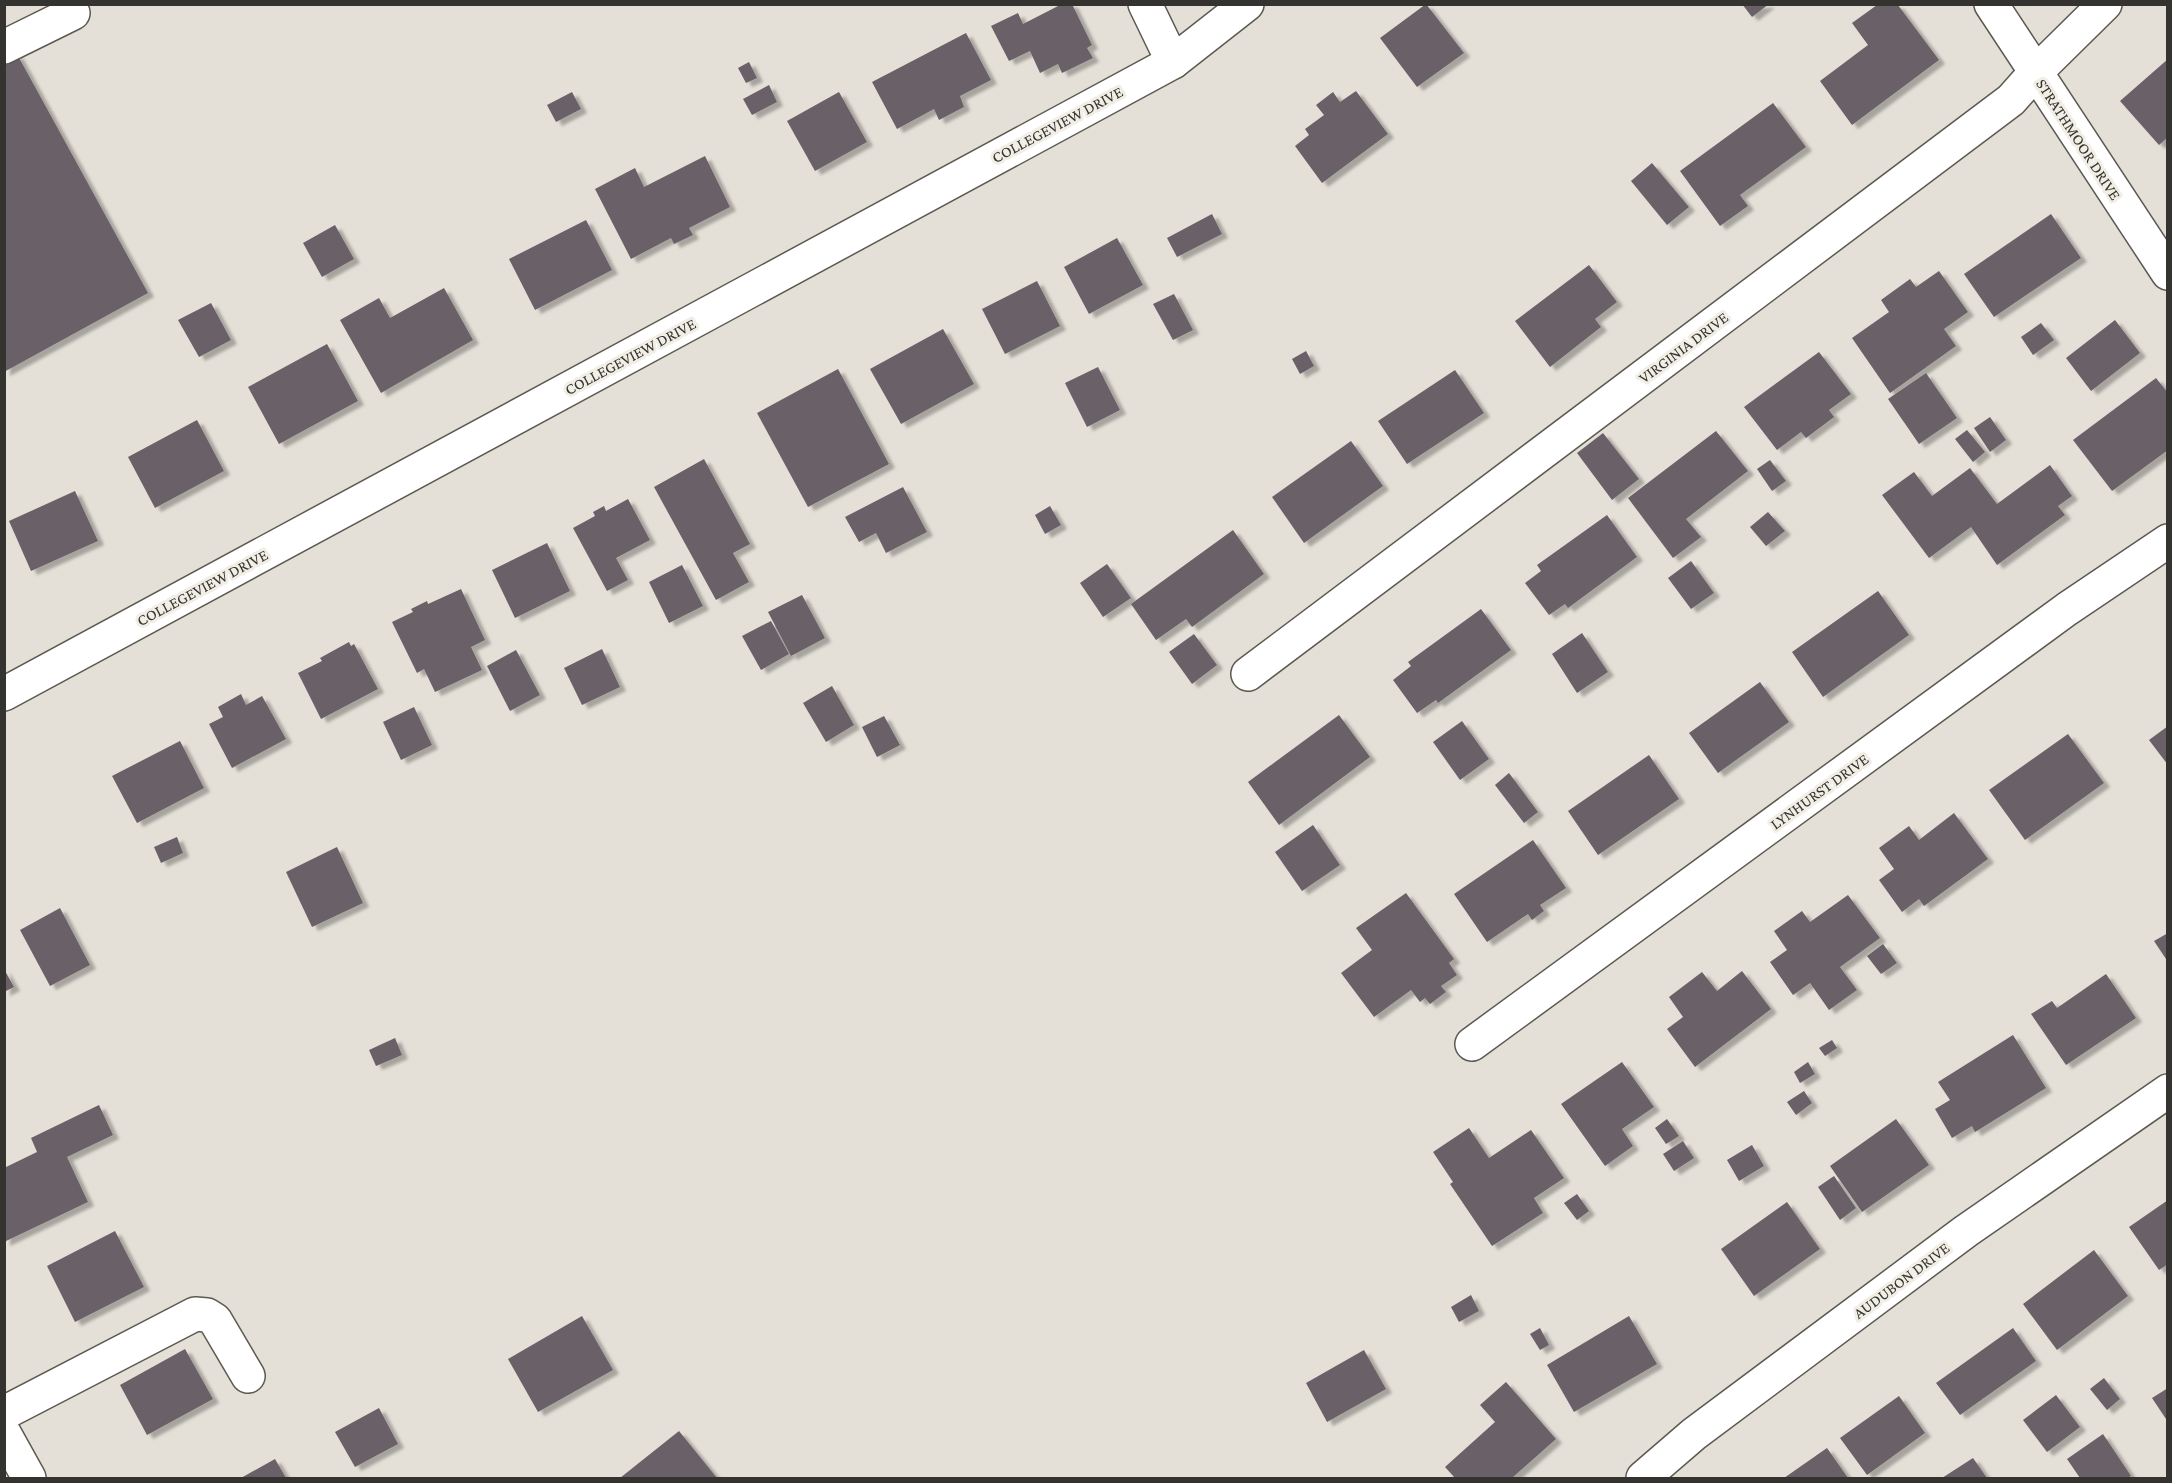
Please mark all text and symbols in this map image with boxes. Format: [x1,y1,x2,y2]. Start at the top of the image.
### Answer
street label: STRATHMOOR DRIVE [2033,76,2124,203]
street label: COLLEGEVIEW DRIVE [989,83,1126,166]
street label: VIRGINIA DRIVE [1635,308,1732,386]
street label: COLLEGEVIEW DRIVE [562,315,699,398]
street label: COLLEGEVIEW DRIVE [134,546,271,629]
street label: LYNHURST DRIVE [1767,750,1872,833]
street label: AUDUBON DRIVE [1850,1239,1953,1322]

